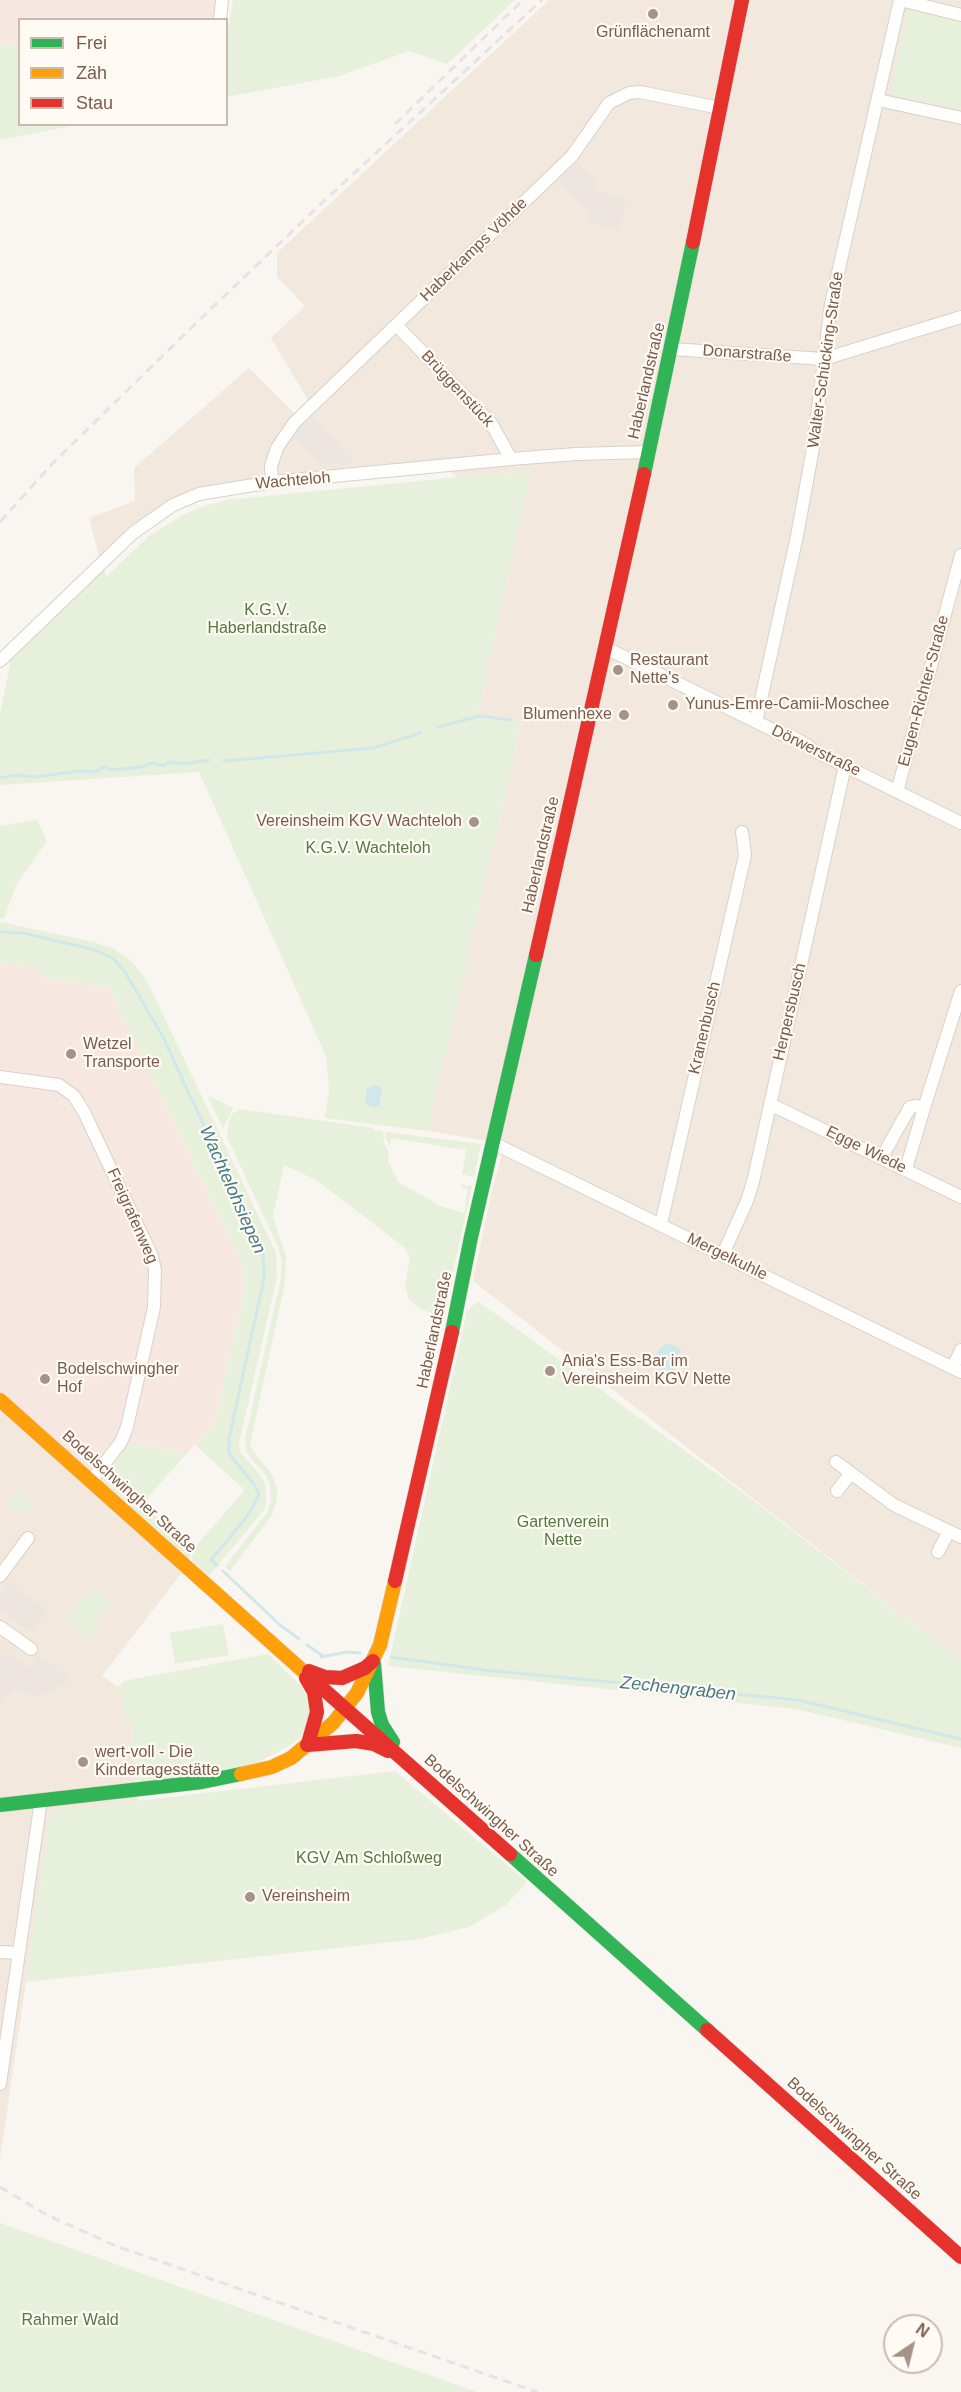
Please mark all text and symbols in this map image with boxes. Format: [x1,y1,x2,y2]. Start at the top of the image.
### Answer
marker: Grünflächenamt [646,7,660,21]
legend [18,18,228,126]
place label: Grünflächenamt [596,23,710,43]
text: Frei [76,33,107,53]
text: Zäh [76,63,107,83]
text: Stau [76,93,113,113]
street label: Haberkamps Vöhde [416,194,532,306]
street label: Walter-Schücking-Straße [804,270,848,450]
street label: Haberlandstraße [624,321,670,441]
street label: Donarstraße [702,341,792,367]
street label: Brüggenstück [417,347,497,431]
street label: Wachteloh [255,468,331,494]
park label: K.G.V. Haberlandstraße [207,601,327,639]
street label: Eugen-Richter-Straße [895,613,953,769]
place label: Restaurant Nette's [630,651,708,689]
marker: Restaurant Nette's [611,663,625,677]
place label: Yunus-Emre-Camii-Moschee [685,695,890,715]
marker: Yunus-Emre-Camii-Moschee [666,698,680,712]
place label: Blumenhexe [523,705,612,725]
marker: Blumenhexe [617,708,631,722]
street label: Dörwerstraße [768,721,864,781]
street label: Haberlandstraße [518,795,564,915]
place label: Vereinsheim KGV Wachteloh [256,812,462,832]
marker: Vereinsheim KGV Wachteloh [467,815,481,829]
park label: K.G.V. Wachteloh [305,839,431,859]
street label: Herpersbusch [769,961,811,1063]
street label: Kranenbusch [685,980,725,1076]
place label: Wetzel Transporte [83,1035,160,1073]
marker: Wetzel Transporte [64,1047,78,1061]
street label: Egge Wiede [823,1122,909,1178]
water label: Wachtelohsiepen [194,1123,270,1257]
street label: Freigrafenweg [102,1165,162,1267]
street label: Mergelkuhle [684,1229,770,1285]
street label: Haberlandstraße [413,1270,457,1390]
place label: Ania's Ess-Bar im Vereinsheim KGV Nette [562,1352,731,1390]
place label: Bodelschwingher Hof [57,1360,179,1398]
marker: Ania's Ess-Bar im Vereinsheim KGV Nette [543,1364,557,1378]
marker: Bodelschwingher Hof [38,1372,52,1386]
street label: Bodelschwingher Straße [58,1427,200,1557]
park label: Gartenverein Nette [517,1513,609,1551]
water label: Zechengraben [619,1672,737,1706]
place label: wert-voll - Die Kindertagesstätte [95,1743,220,1781]
street label: Bodelschwingher Straße [420,1751,562,1881]
marker: wert-voll - Die Kindertagesstätte [76,1755,90,1769]
park label: KGV Am Schloßweg [296,1849,442,1869]
place label: Vereinsheim [262,1887,350,1907]
marker: Vereinsheim [243,1890,257,1904]
street label: Bodelschwingher Straße [783,2074,925,2204]
park label: Rahmer Wald [21,2311,119,2331]
north arrow [883,2314,943,2374]
text: N [913,2320,932,2341]

